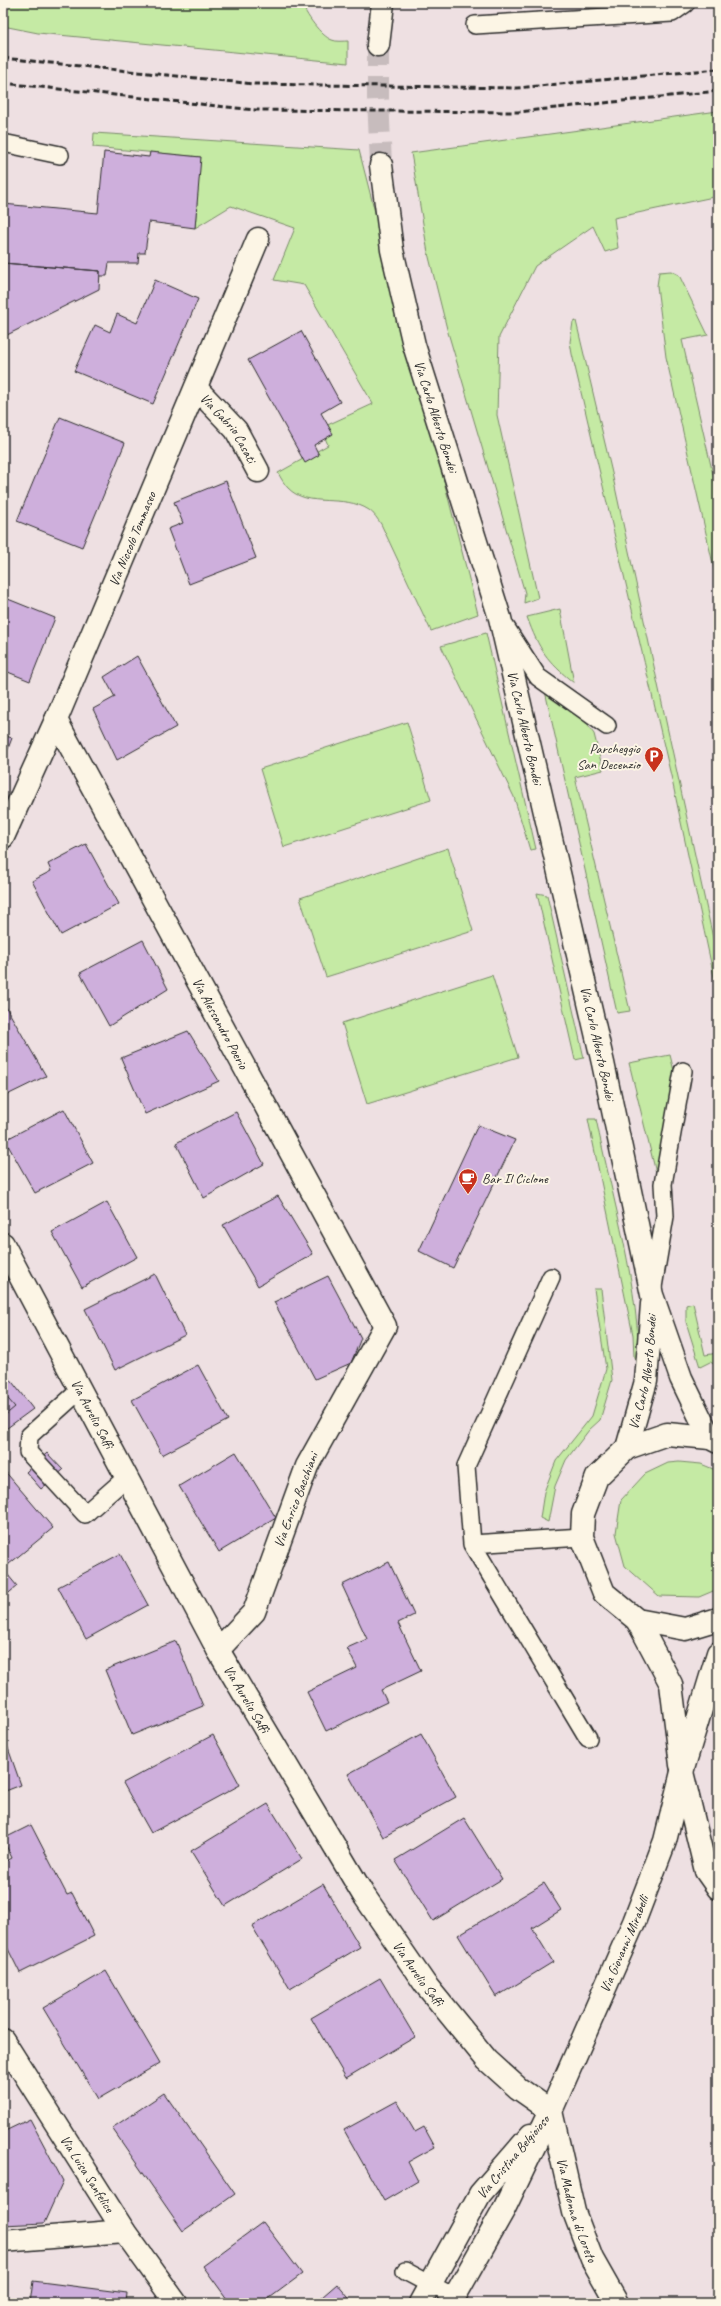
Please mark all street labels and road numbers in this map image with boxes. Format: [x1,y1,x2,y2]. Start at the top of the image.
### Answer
street label: Via Carlo Alberto Bondei [411,358,463,477]
street label: Via Gabrio Casati [197,389,262,468]
street label: Via Niccolò Tommaseo [105,488,160,589]
street label: Via Carlo Alberto Bondei [504,669,547,788]
street label: Via Alessandro Poerio [189,974,253,1073]
street label: Via Carlo Alberto Bondei [577,985,620,1104]
street label: Via Carlo Alberto Bondei [624,1312,660,1431]
street label: Via Aurelio Saffi [68,1376,119,1453]
street label: Via Enrico Bacchiani [270,1448,323,1550]
street label: Via Aurelio Saffi [220,1662,274,1737]
street label: Via Giovanni Mirabelli [596,1891,653,1995]
street label: Via Aurelio Saffi [389,1938,449,2010]
street label: Via Cristina Belgioioso [473,2110,554,2202]
street label: Via Luisa Sanfelice [57,2132,119,2216]
street label: Via Madonna di Loreto [553,2156,601,2266]

